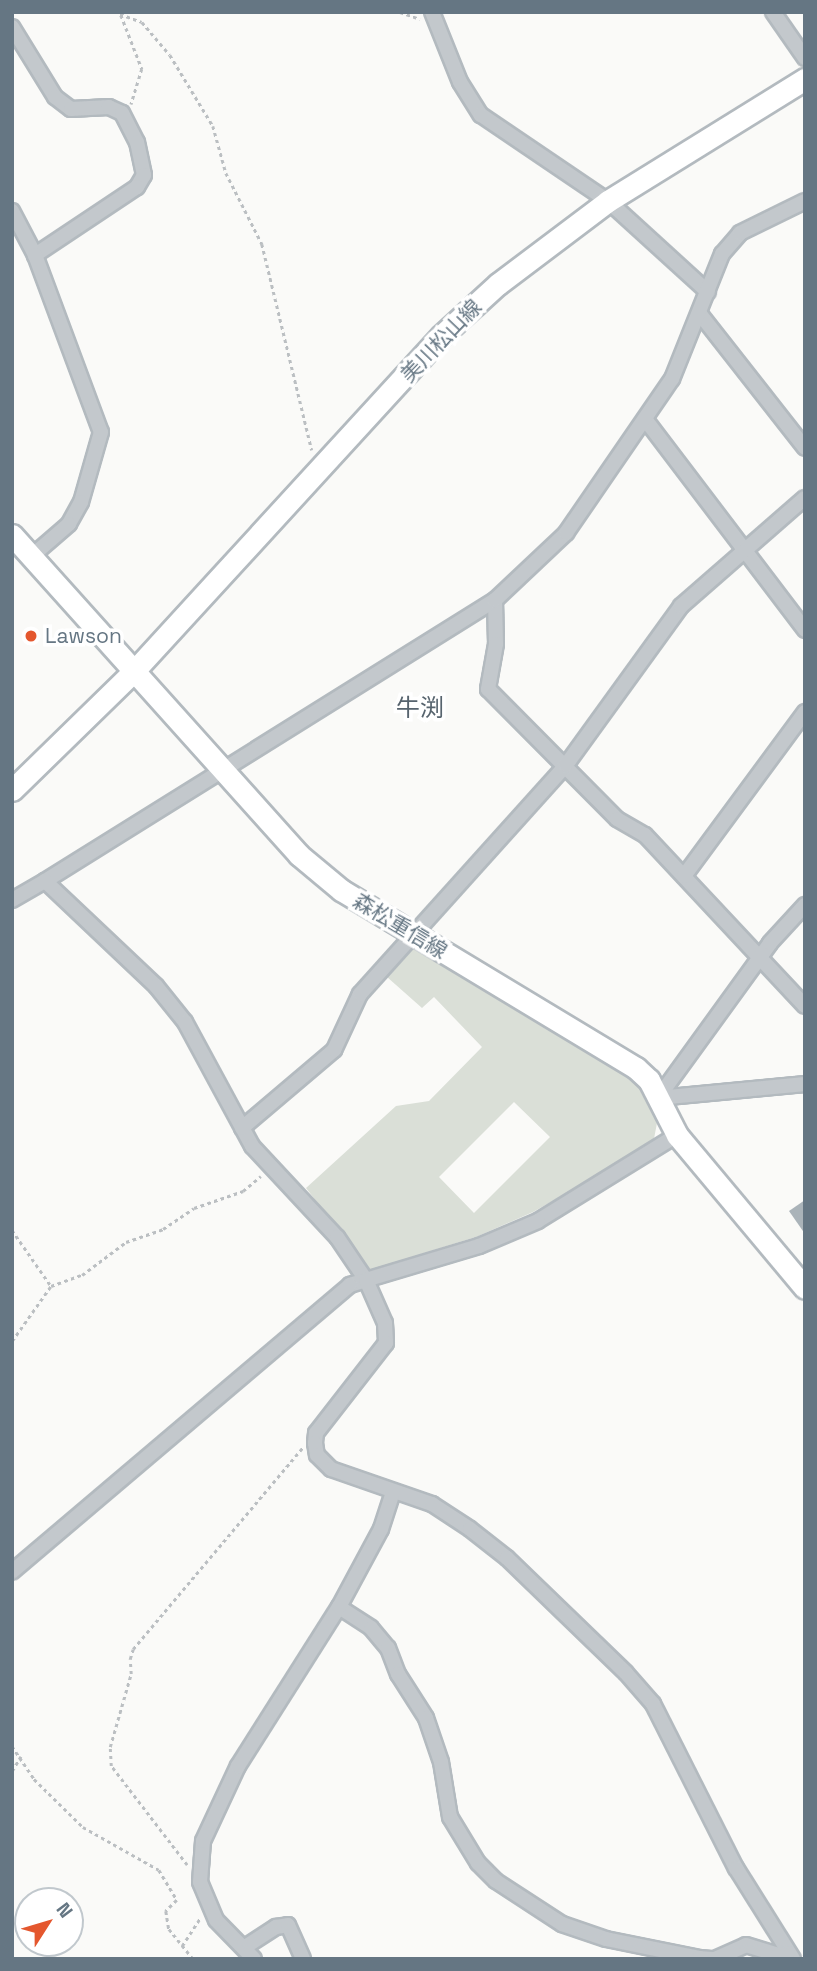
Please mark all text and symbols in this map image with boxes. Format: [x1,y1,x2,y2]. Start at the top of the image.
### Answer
street label: 美川松山線 [395,294,487,388]
place label: Lawson [45,623,122,649]
marker: Lawson [23,628,39,644]
district label: 牛渕 [396,694,444,722]
street label: 森松重信線 [349,888,451,964]
north arrow [14,1887,84,1957]
text: N [51,1898,78,1923]

